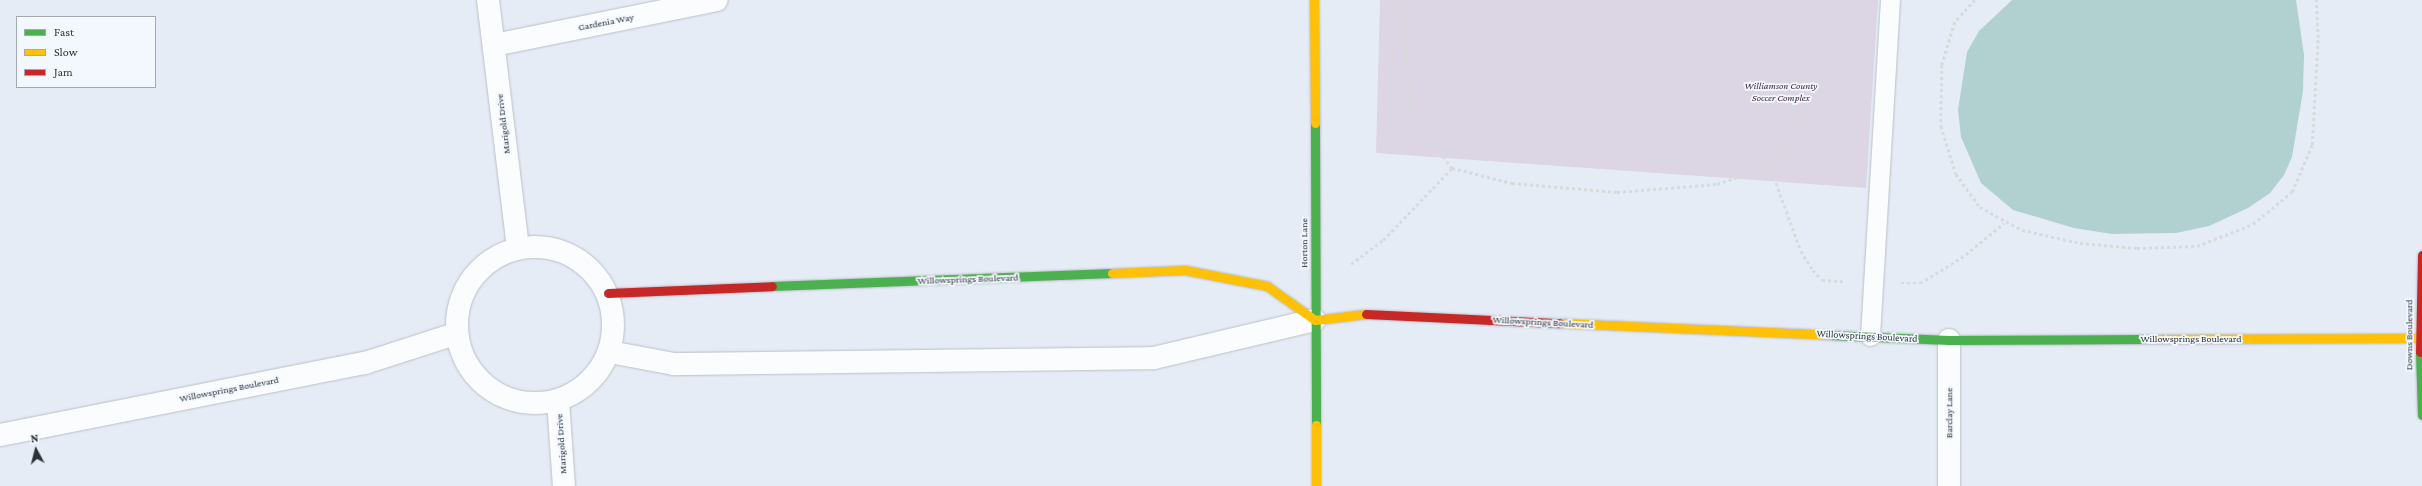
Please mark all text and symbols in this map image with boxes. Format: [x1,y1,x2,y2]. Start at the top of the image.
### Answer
street label: Gardenia Way [577,11,635,33]
legend [16,16,156,88]
text: Fast [54,25,74,39]
text: Slow [54,45,78,59]
text: Jam [54,65,73,79]
park label: Williamson County Soccer Complex [1745,79,1817,102]
street label: Marigold Drive [493,93,513,155]
street label: Horton Lane [1298,218,1310,268]
street label: Willowsprings Boulevard [917,271,1019,287]
street label: Downs Boulevard [2403,300,2415,370]
street label: Willowsprings Boulevard [1492,313,1594,331]
street label: Willowsprings Boulevard [1816,327,1918,345]
street label: Willowsprings Boulevard [2141,333,2241,345]
street label: Willowsprings Boulevard [178,373,280,405]
street label: Barclay Lane [1943,388,1955,438]
street label: Marigold Drive [553,413,569,475]
north arrow [16,430,56,470]
text: N [30,432,39,445]

